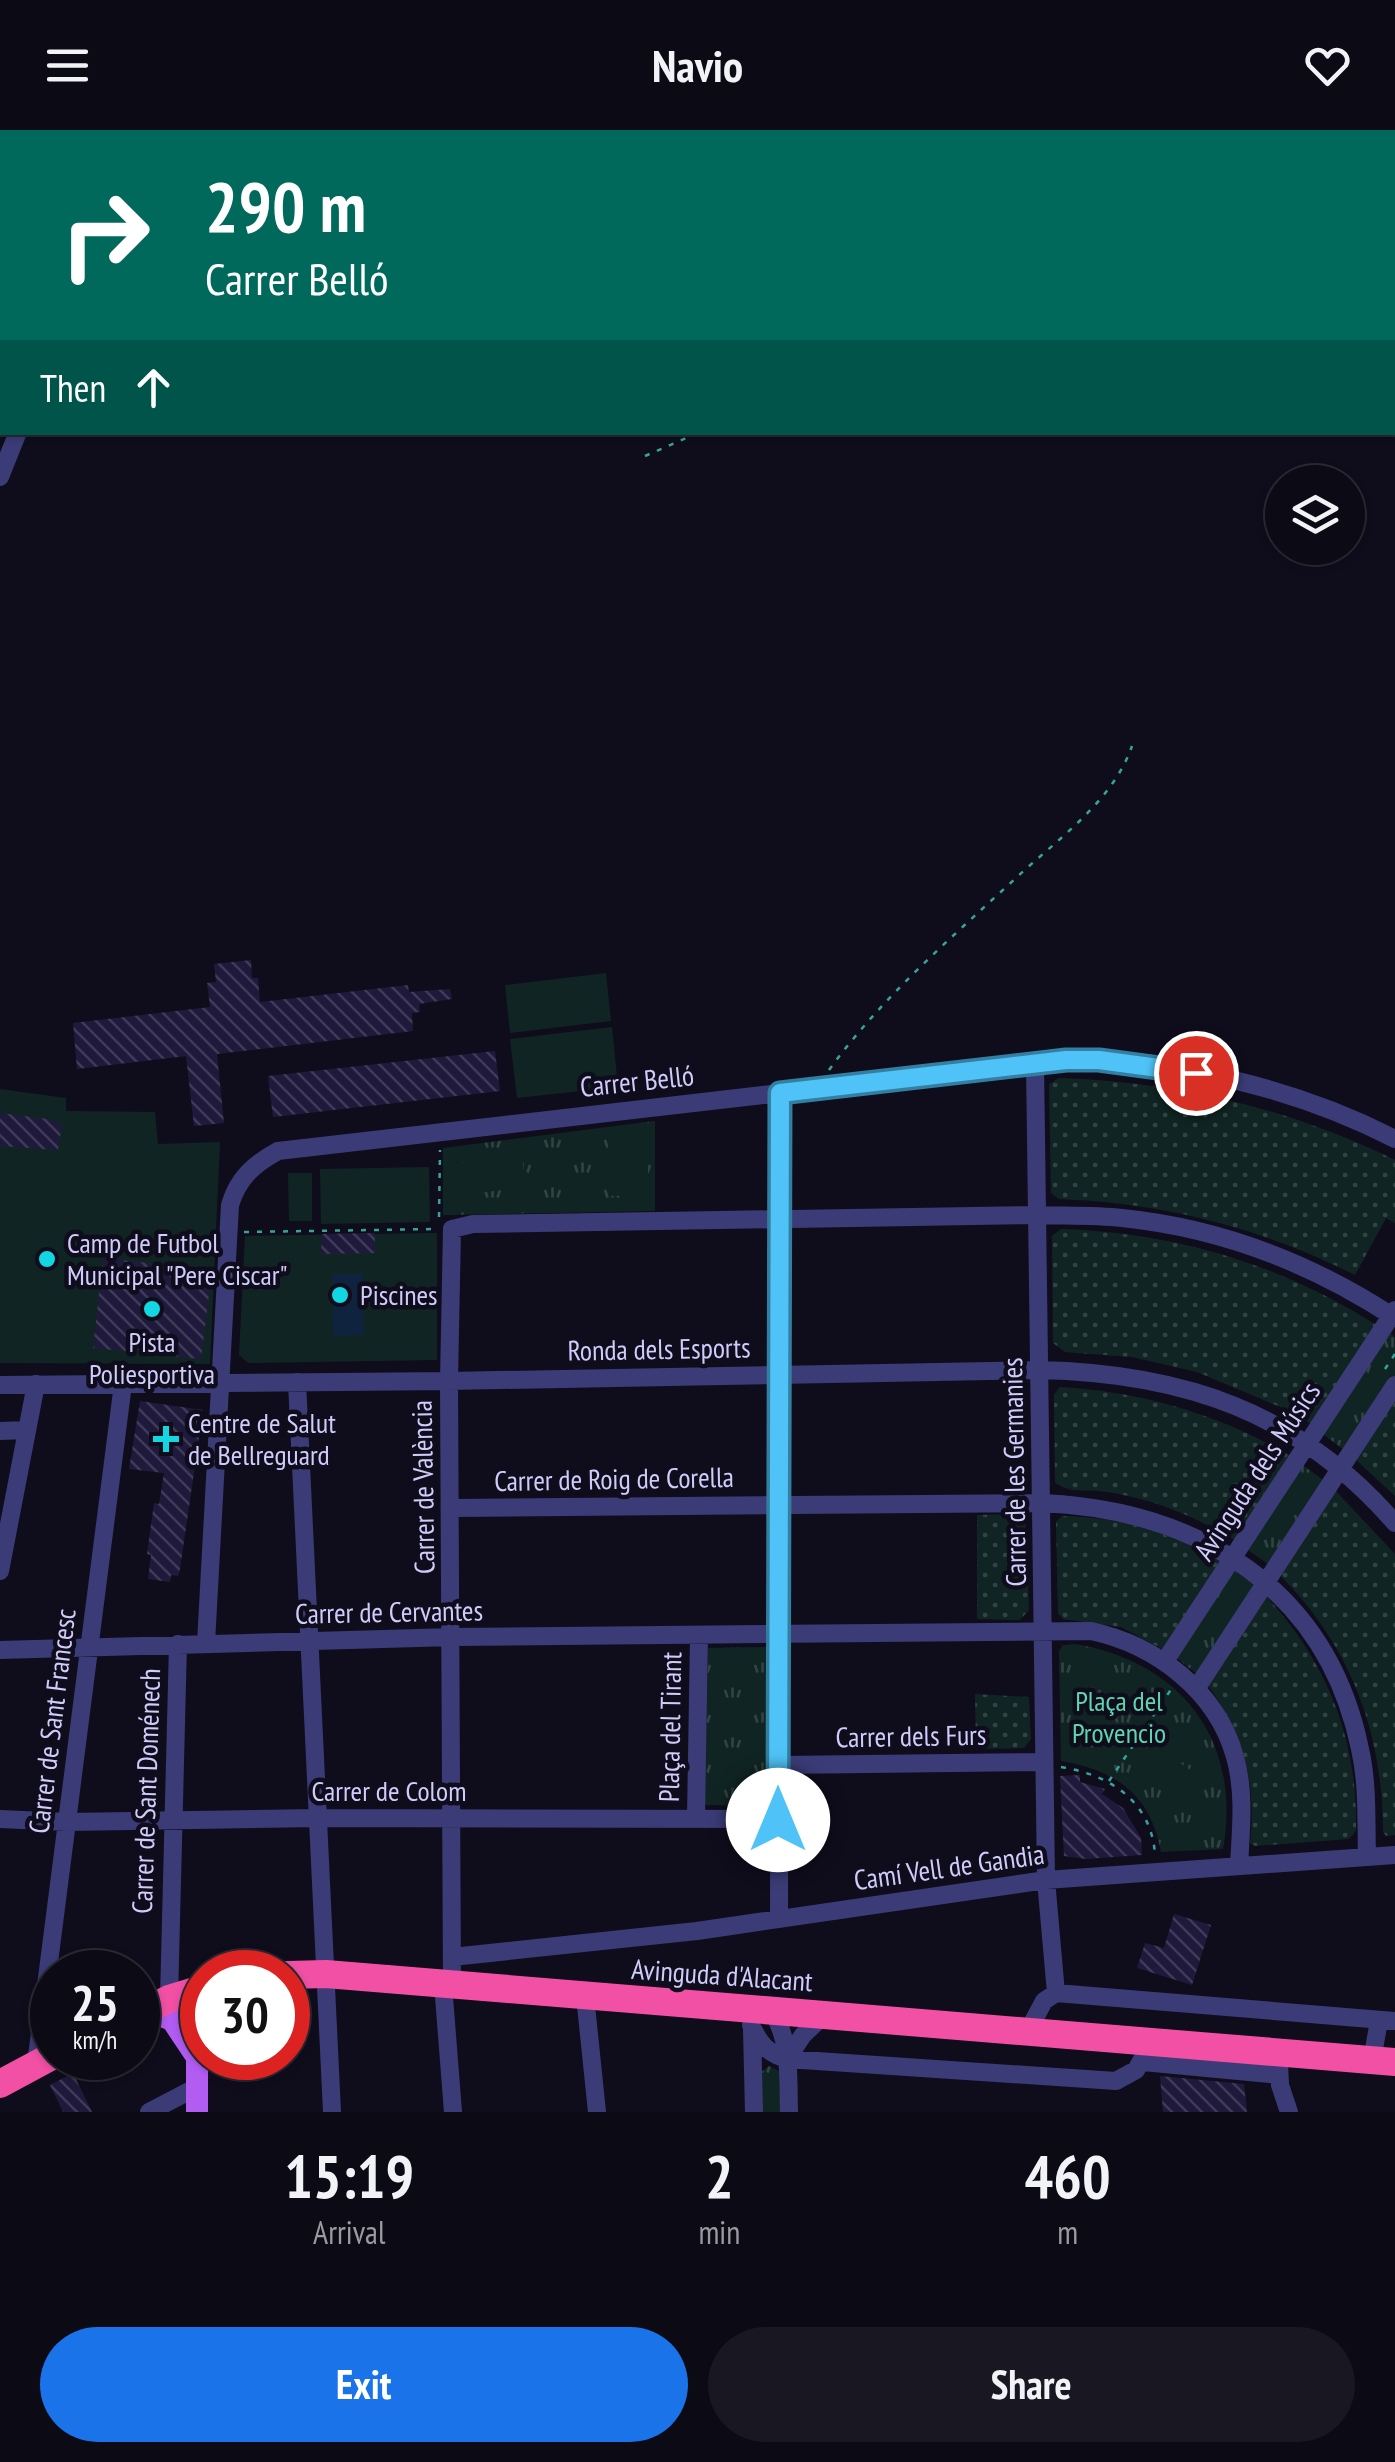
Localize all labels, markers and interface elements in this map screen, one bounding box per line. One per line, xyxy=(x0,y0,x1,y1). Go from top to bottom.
text: Navio xyxy=(652,36,743,94)
icon: menu xyxy=(40,38,95,93)
icon: heart xyxy=(1300,38,1355,93)
text: 290 m xyxy=(205,161,366,251)
icon: right xyxy=(40,170,170,300)
text: Carrer Belló xyxy=(205,249,388,307)
icon: ahead xyxy=(126,360,181,415)
text: Then xyxy=(40,363,106,412)
map controls xyxy=(1265,465,1365,565)
button: layers xyxy=(1265,465,1365,565)
pin xyxy=(1154,1031,1239,1116)
icon: arrive xyxy=(1169,1046,1224,1101)
street label: Carrer Belló xyxy=(578,1056,696,1105)
place label: Camp de Futbol Municipal "Pere Ciscar" xyxy=(67,1224,287,1293)
marker: Camp de Futbol Municipal "Pere Ciscar" xyxy=(36,1248,58,1270)
place label: Piscines xyxy=(360,1276,438,1313)
marker: Piscines xyxy=(329,1284,351,1306)
marker: Pista Poliesportiva xyxy=(141,1298,163,1320)
place label: Pista Poliesportiva xyxy=(89,1323,215,1392)
street label: Ronda dels Esports xyxy=(567,1328,751,1369)
street label: Carrer de les Germanies xyxy=(993,1357,1034,1587)
street label: Avinguda dels Músics xyxy=(1185,1374,1328,1567)
street label: Carrer de València xyxy=(402,1400,443,1574)
place label: Centre de Salut de Bellreguard xyxy=(188,1404,336,1473)
marker: Centre de Salut de Bellreguard xyxy=(153,1426,179,1452)
street label: Carrer de Roig de Corella xyxy=(494,1458,734,1499)
street label: Carrer de Cervantes xyxy=(295,1591,483,1632)
street label: Carrer de Sant Francesc xyxy=(19,1606,84,1835)
street label: Plaça del Tirant xyxy=(650,1651,689,1802)
street label: Carrer de Sant Doménech xyxy=(123,1668,168,1914)
park label: Plaça del Provencio xyxy=(1072,1682,1166,1751)
street label: Carrer dels Furs xyxy=(835,1716,987,1755)
position arrow xyxy=(726,1768,830,1872)
street label: Carrer de Colom xyxy=(312,1772,466,1809)
street label: Camí Vell de Gandia xyxy=(851,1835,1046,1898)
speed limit sign: 30 xyxy=(180,1950,310,2080)
street label: Avinguda d'Alacant xyxy=(630,1950,814,1999)
text: 25 xyxy=(71,1970,119,2035)
text: km/h xyxy=(73,2024,117,2056)
text: 15:19 xyxy=(284,2137,414,2215)
text: 2 xyxy=(705,2137,734,2215)
text: 460 xyxy=(1025,2137,1111,2215)
text: Arrival xyxy=(313,2211,385,2253)
text: min xyxy=(698,2211,740,2253)
text: m xyxy=(1057,2211,1078,2253)
button: Exit xyxy=(40,2327,688,2442)
button: Share xyxy=(708,2327,1355,2442)

